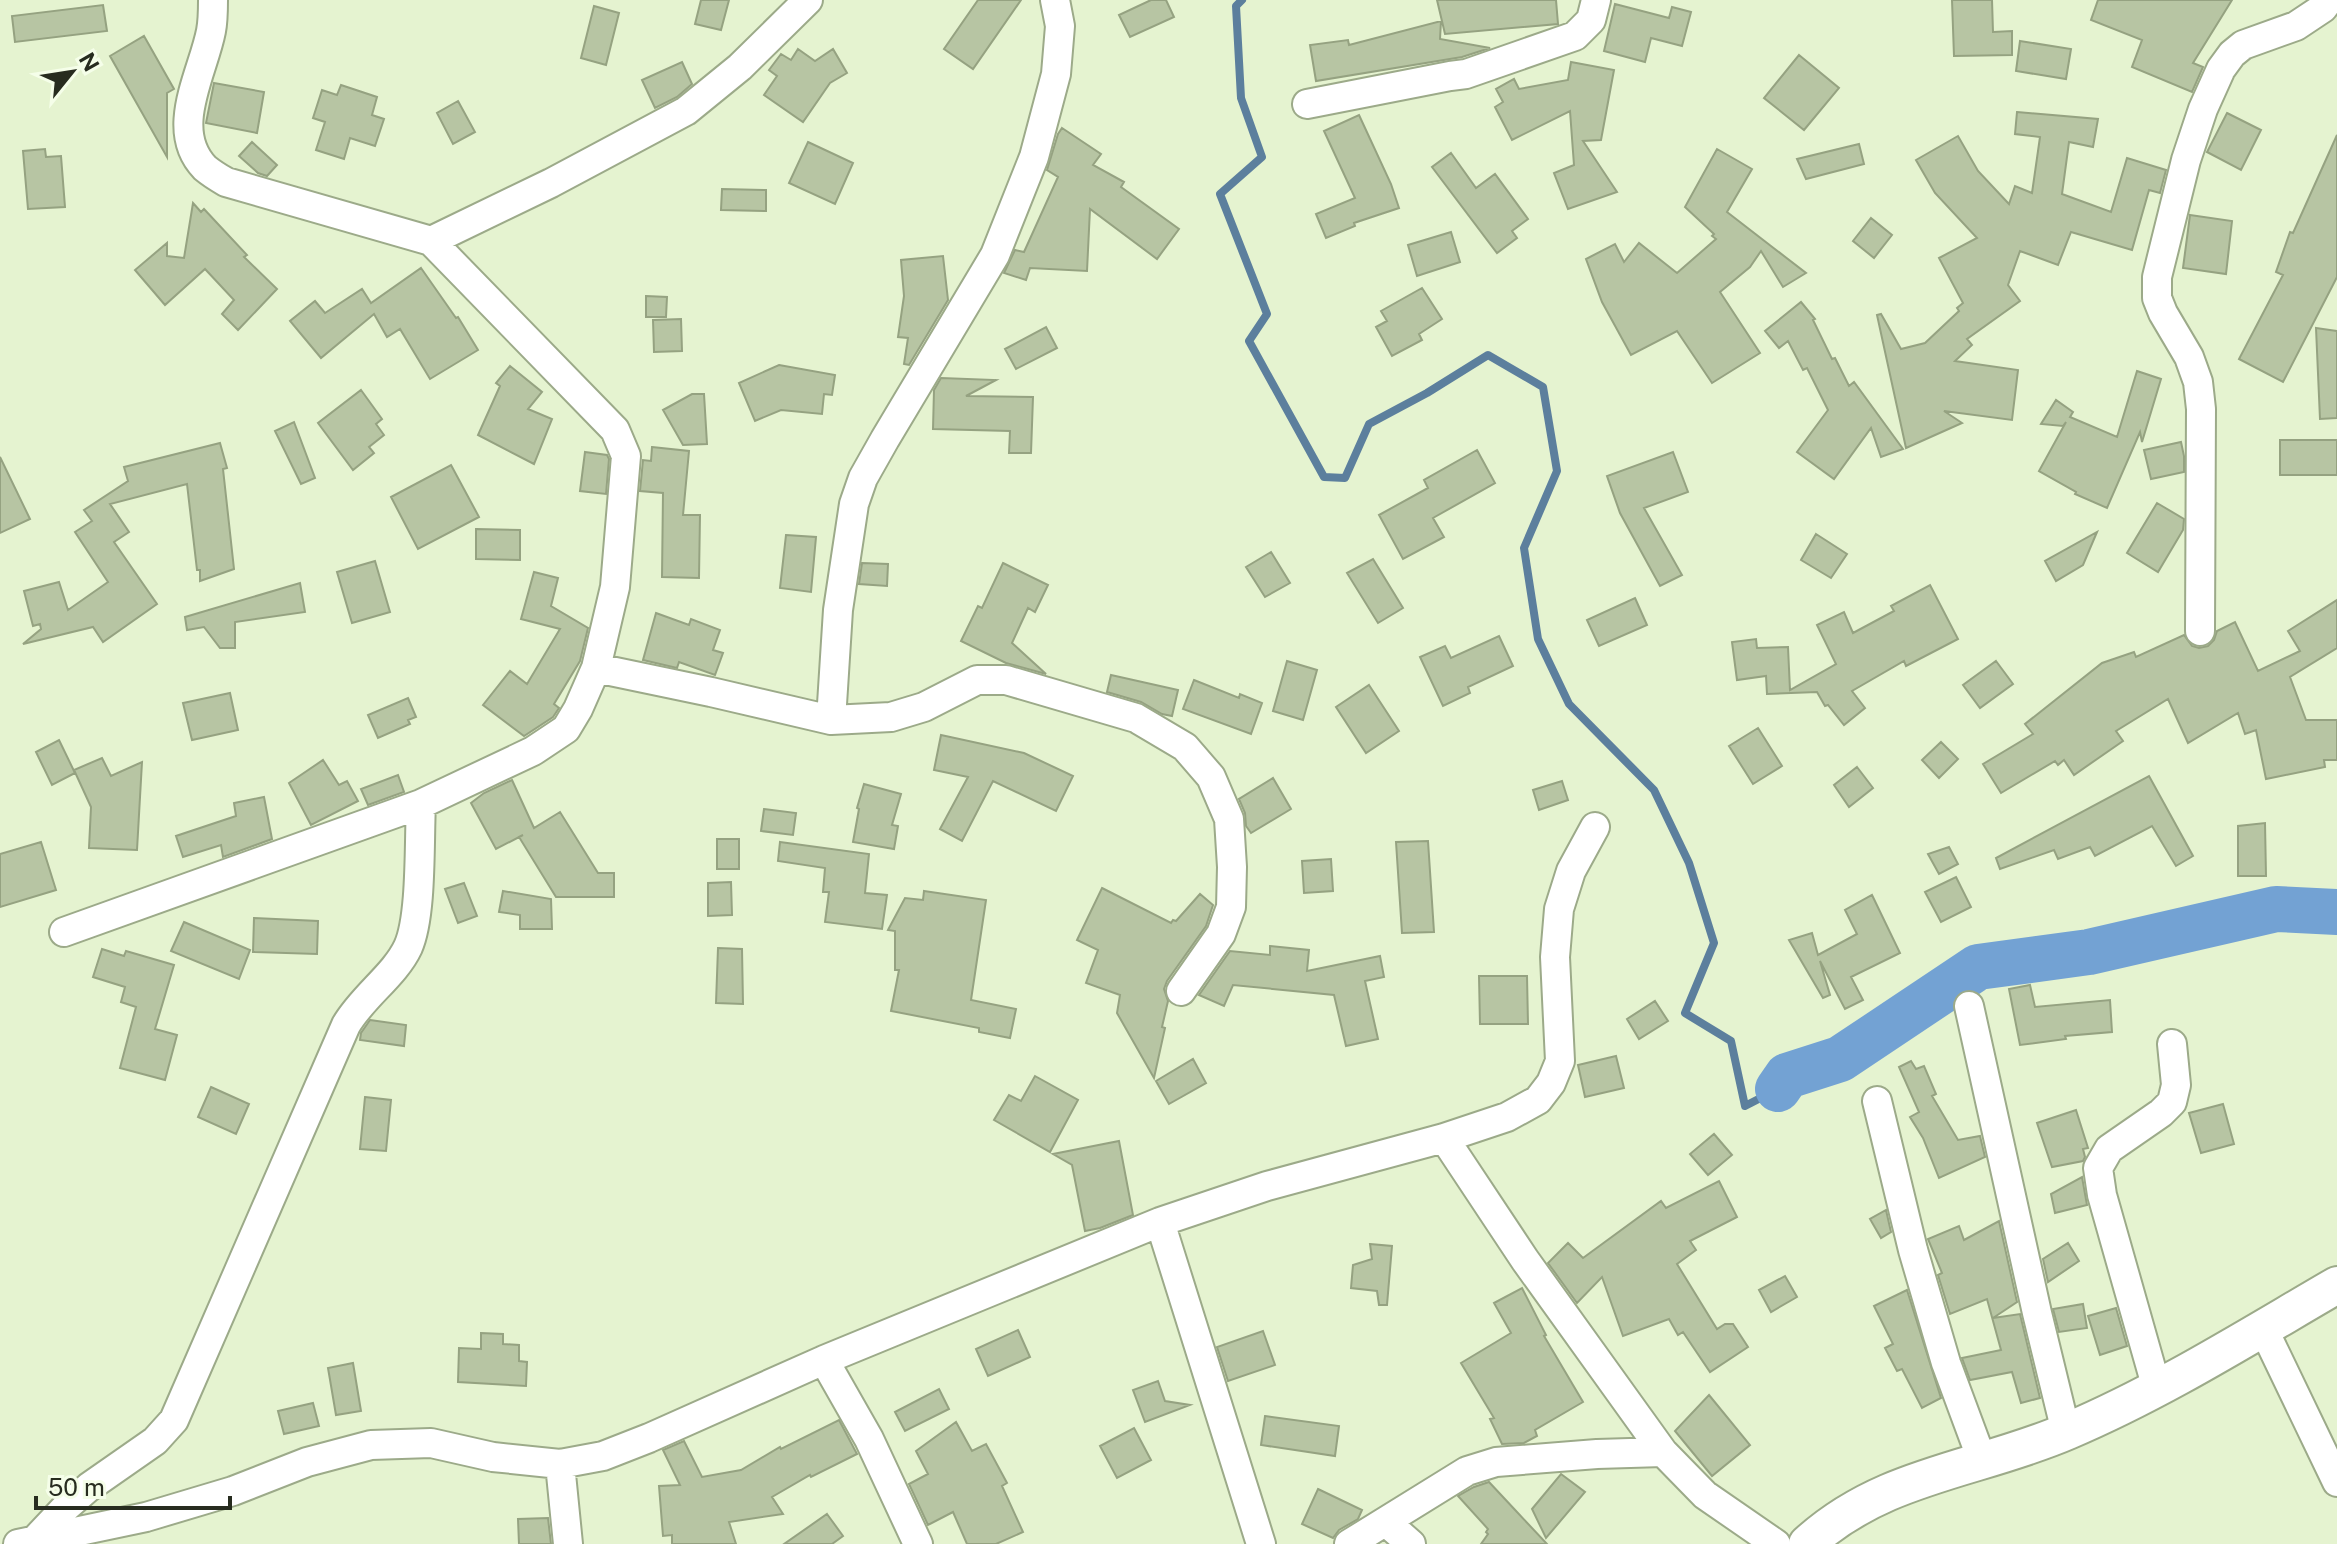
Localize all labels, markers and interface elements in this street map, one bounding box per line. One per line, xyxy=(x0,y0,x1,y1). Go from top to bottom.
north arrow xyxy=(32,32,112,112)
text: N xyxy=(74,48,105,76)
scale bar xyxy=(36,1460,230,1510)
text: 50 m xyxy=(48,1473,105,1501)

